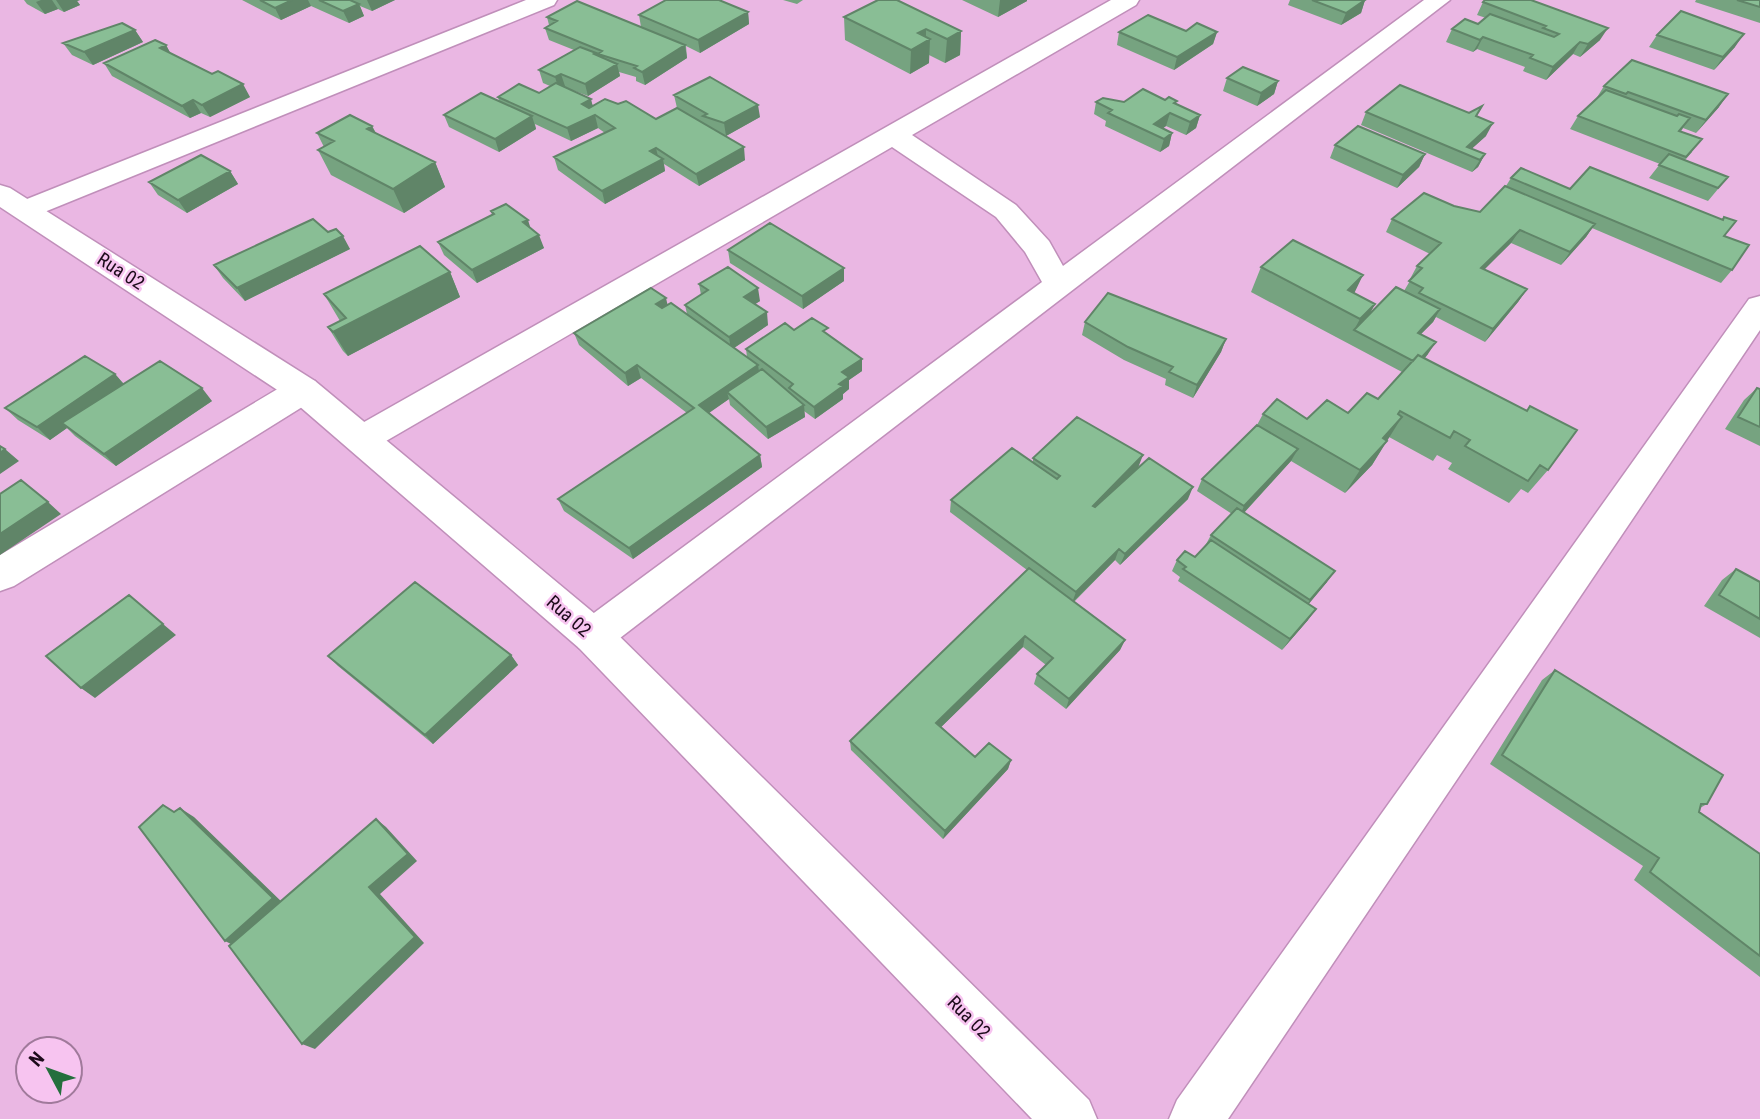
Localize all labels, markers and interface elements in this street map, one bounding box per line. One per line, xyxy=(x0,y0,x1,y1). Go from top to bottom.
street label: Rua 02 xyxy=(93,247,149,295)
street label: Rua 02 xyxy=(542,590,596,642)
street label: Rua 02 xyxy=(943,991,995,1043)
north arrow xyxy=(14,1035,84,1105)
text: N xyxy=(24,1047,49,1071)

